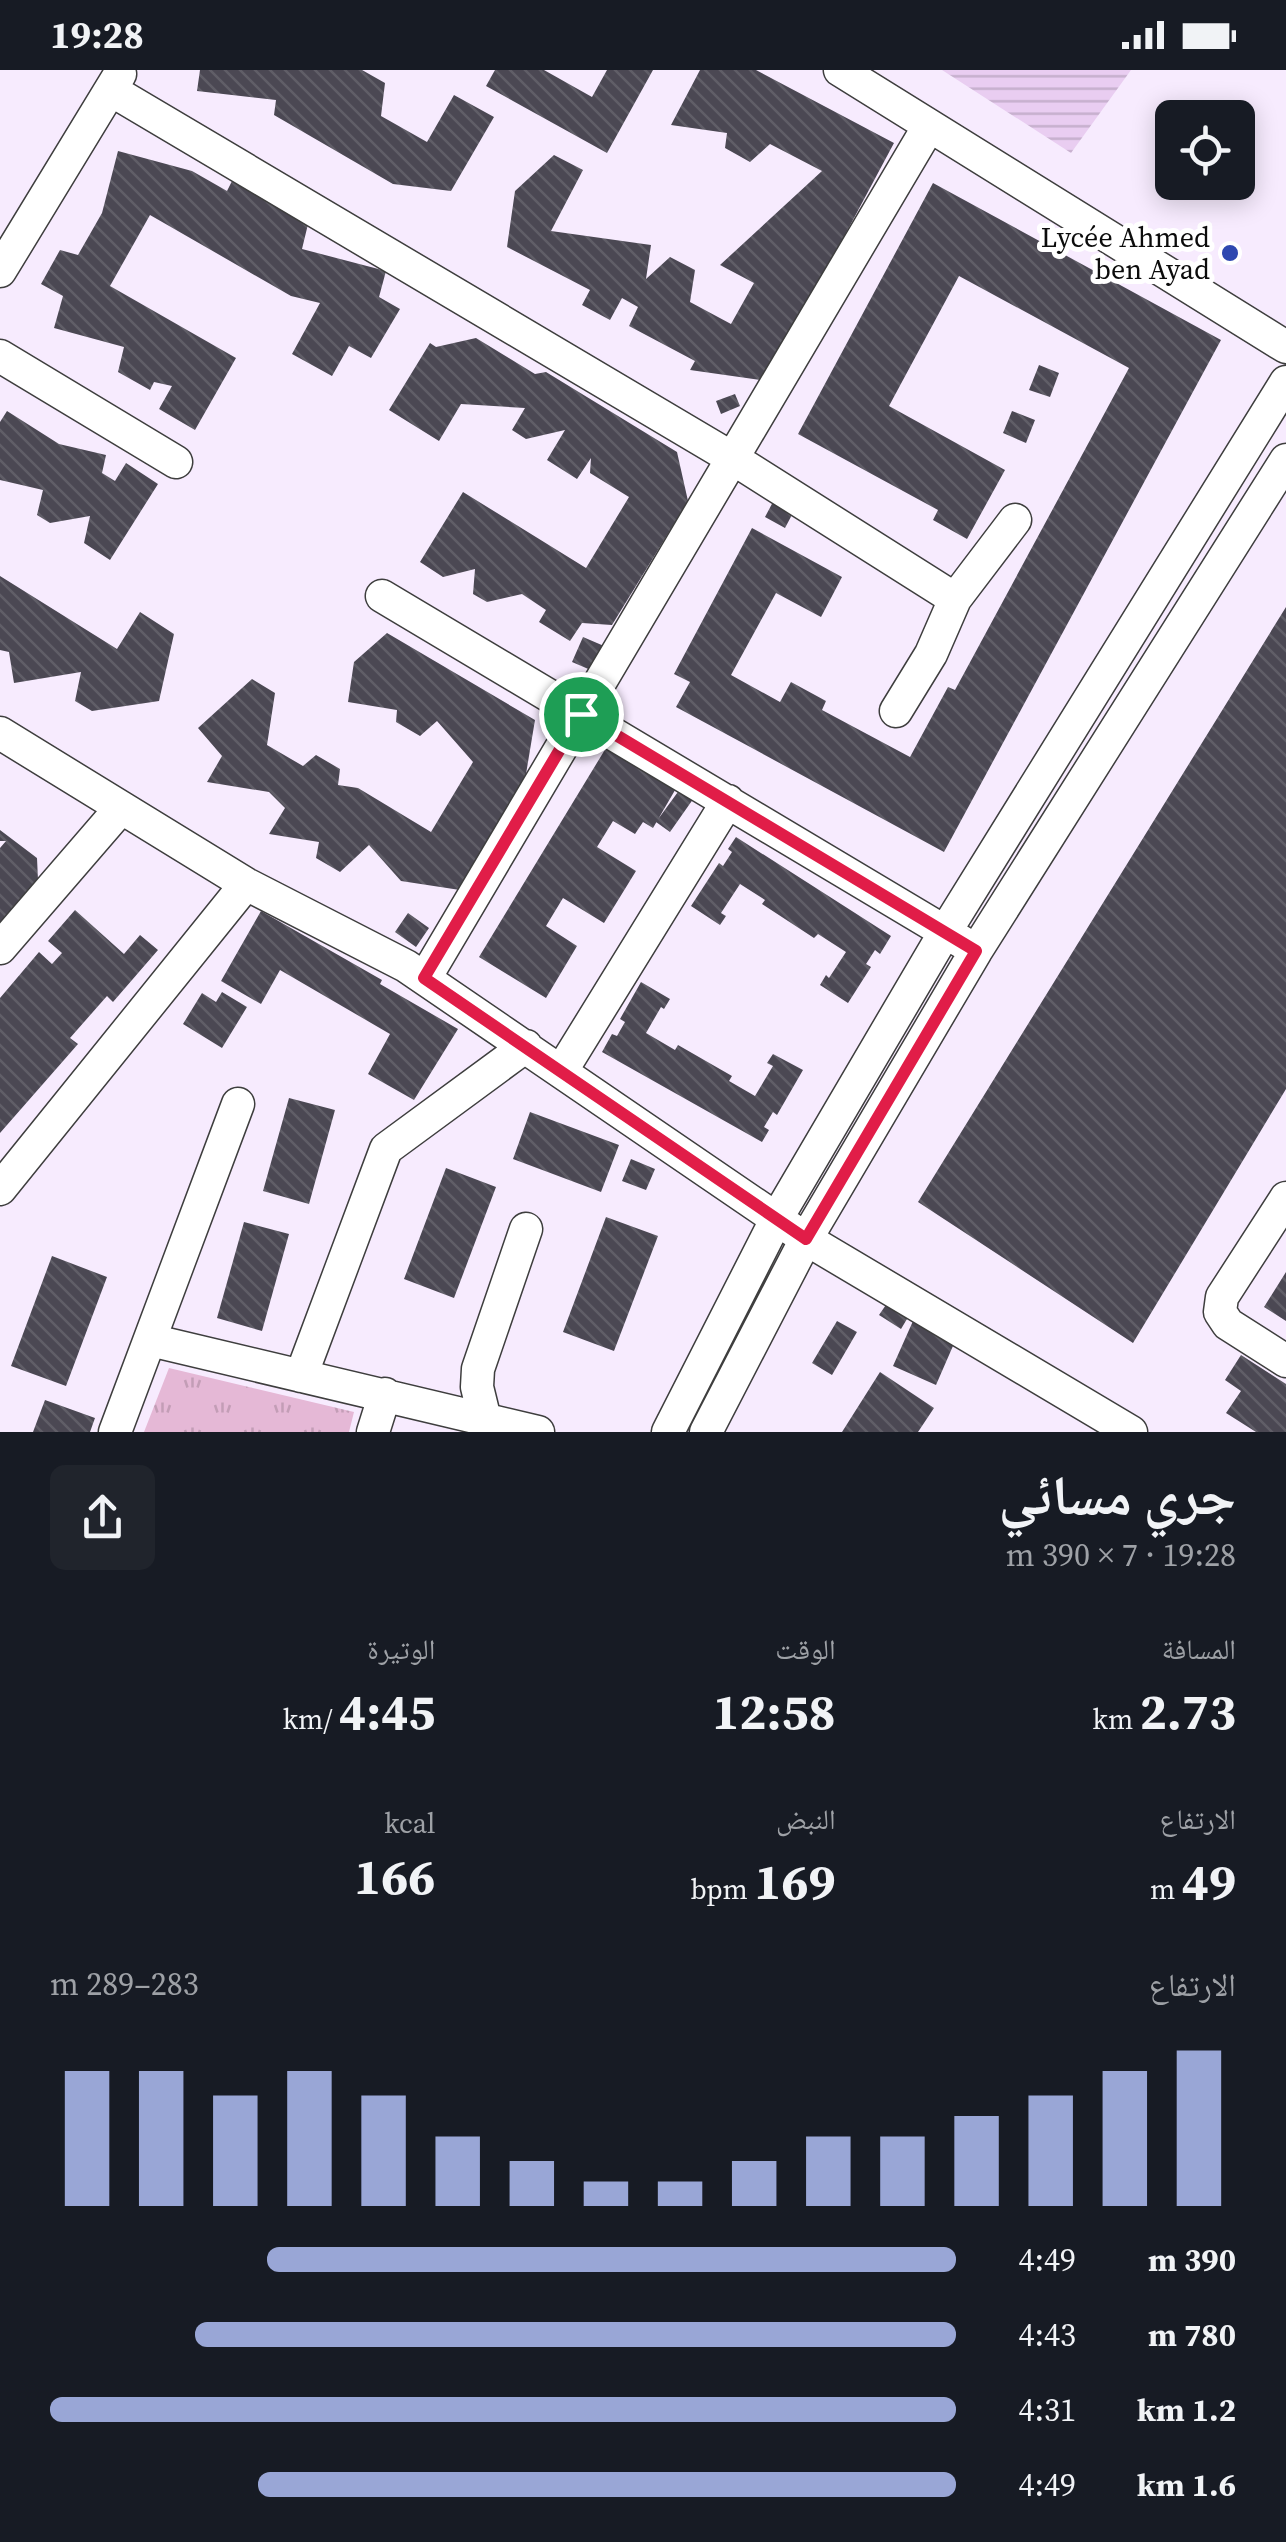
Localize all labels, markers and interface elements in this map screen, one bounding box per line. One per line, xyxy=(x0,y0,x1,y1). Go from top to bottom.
text: 19:28 xyxy=(50,9,144,61)
map controls xyxy=(1155,100,1255,200)
button: locate xyxy=(1155,100,1255,200)
place label: Lycée Ahmed ben Ayad xyxy=(1041,218,1210,288)
marker: Lycée Ahmed ben Ayad xyxy=(1219,242,1241,264)
pin xyxy=(539,672,624,757)
icon: arrive xyxy=(554,687,609,742)
text: جري مسائي xyxy=(999,1458,1236,1533)
button: share xyxy=(50,1465,155,1570)
text: 19:28 · 7 × 390 m xyxy=(1006,1533,1236,1577)
text: الوتيرة xyxy=(367,1630,435,1668)
text: الوقت xyxy=(775,1630,836,1668)
text: المسافة xyxy=(1162,1630,1236,1668)
text: 4:45 xyxy=(339,1677,435,1746)
text: 12:58 xyxy=(712,1677,836,1746)
text: 2.73 xyxy=(1140,1677,1236,1746)
text: /km xyxy=(283,1700,339,1738)
text: km xyxy=(1093,1700,1140,1738)
text: النبض xyxy=(776,1800,836,1838)
text: الارتفاع xyxy=(1160,1800,1236,1838)
text: kcal xyxy=(384,1804,435,1842)
text: 166 xyxy=(354,1842,435,1911)
text: 169 xyxy=(754,1847,836,1916)
text: 49 xyxy=(1182,1847,1236,1916)
text: bpm xyxy=(690,1870,754,1908)
text: m xyxy=(1150,1870,1182,1908)
text: 283–289 m xyxy=(50,1962,199,2006)
text: الارتفاع xyxy=(1149,1963,1236,2007)
text: 4:49 xyxy=(1018,2238,1076,2282)
text: 390 m xyxy=(1148,2238,1236,2282)
text: 4:43 xyxy=(1018,2313,1076,2357)
text: 780 m xyxy=(1148,2313,1236,2357)
text: 4:31 xyxy=(1018,2388,1076,2432)
text: 1.2 km xyxy=(1137,2388,1236,2432)
text: 4:49 xyxy=(1018,2463,1076,2507)
text: 1.6 km xyxy=(1137,2463,1236,2507)

